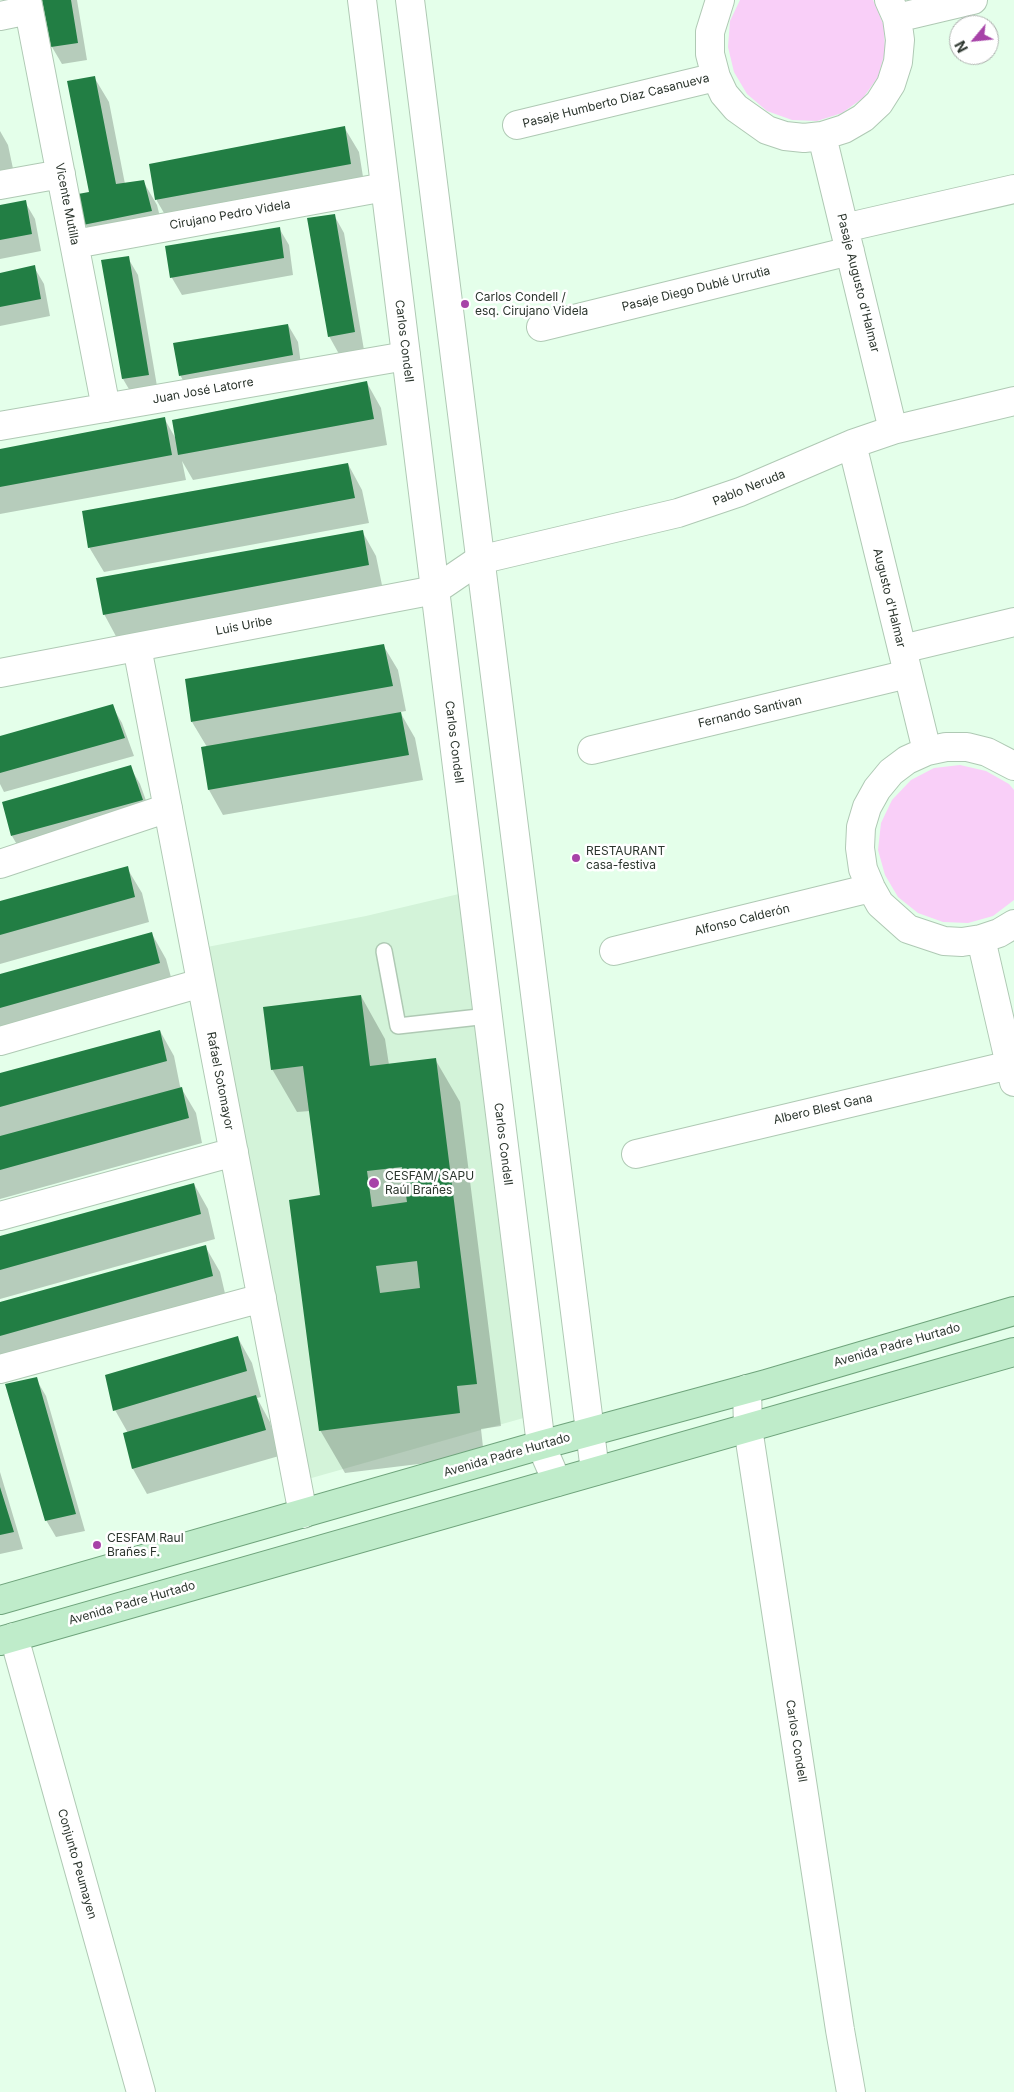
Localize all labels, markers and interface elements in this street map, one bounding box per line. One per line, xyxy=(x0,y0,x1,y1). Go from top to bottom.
north arrow xyxy=(949,15,999,65)
text: N xyxy=(951,38,971,56)
street label: Pasaje Humberto Díaz Casanueva xyxy=(521,71,711,131)
street label: Vicente Mutilla xyxy=(52,162,82,246)
street label: Cirujano Pedro Videla xyxy=(168,197,292,233)
street label: Pasaje Augusto d'Halmar xyxy=(834,212,882,354)
street label: Pasaje Diego Dublé Urrutia xyxy=(620,264,772,314)
place label: Carlos Condell / esq. Cirujano Videla xyxy=(475,290,588,318)
marker: Carlos Condell / esq. Cirujano Videla xyxy=(459,298,471,310)
street label: Carlos Condell xyxy=(392,299,416,383)
street label: Juan José Latorre xyxy=(151,375,255,407)
street label: Pablo Neruda xyxy=(711,467,787,509)
street label: Augusto d'Halmar xyxy=(870,547,908,649)
street label: Luis Uribe xyxy=(214,613,274,639)
street label: Fernando Santivan xyxy=(697,693,803,731)
street label: Carlos Condell xyxy=(442,700,466,784)
place label: RESTAURANT casa-festiva xyxy=(586,844,665,872)
marker: RESTAURANT casa-festiva xyxy=(570,852,582,864)
street label: Alfonso Calderón xyxy=(693,901,791,939)
street label: Rafael Sotomayor xyxy=(203,1031,237,1131)
street label: Albero Blest Gana xyxy=(772,1091,874,1127)
street label: Carlos Condell xyxy=(491,1102,515,1186)
place label: CESFAM/ SAPU Raúl Brañes xyxy=(385,1169,474,1197)
marker: CESFAM/ SAPU Raúl Brañes xyxy=(367,1176,381,1190)
street label: Avenida Padre Hurtado xyxy=(832,1320,962,1370)
street label: Avenida Padre Hurtado xyxy=(442,1430,572,1480)
place label: CESFAM Raul Brañes F. xyxy=(107,1531,184,1559)
marker: CESFAM Raul Brañes F. xyxy=(91,1539,103,1551)
street label: Avenida Padre Hurtado xyxy=(67,1578,197,1628)
street label: Carlos Condell xyxy=(782,1699,810,1783)
street label: Conjunto Peumayen xyxy=(54,1807,100,1921)

